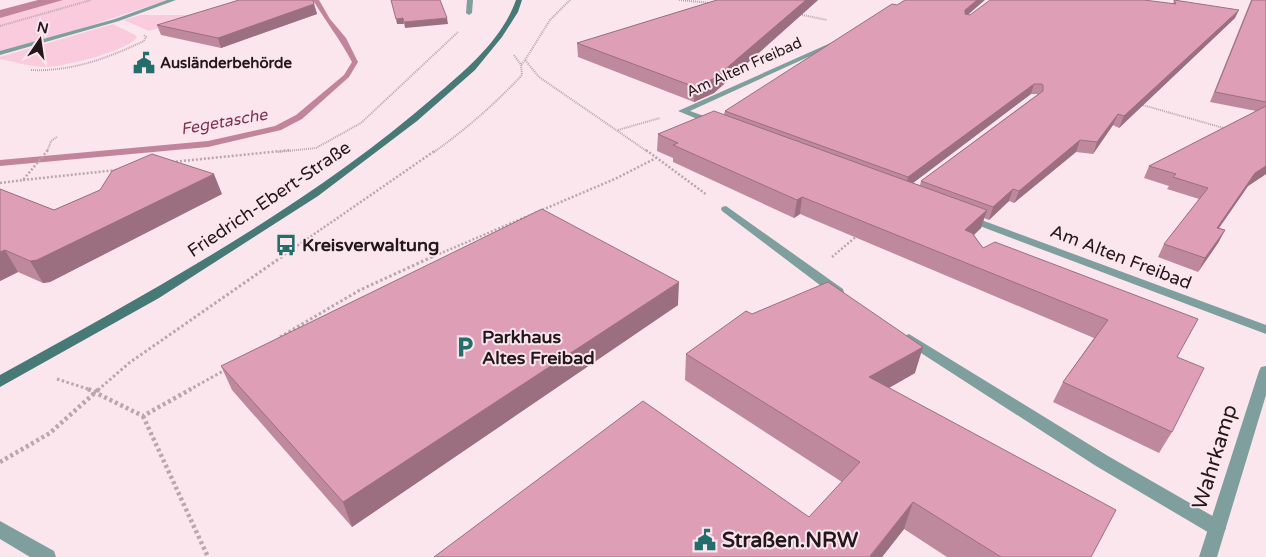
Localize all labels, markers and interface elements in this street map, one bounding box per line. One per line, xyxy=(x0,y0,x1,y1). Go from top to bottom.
north arrow xyxy=(15,15,65,65)
text: N xyxy=(35,18,50,37)
street label: Am Alten Freibad xyxy=(683,33,805,101)
public building icon: Ausländerbehörde xyxy=(131,50,157,76)
place label: Ausländerbehörde xyxy=(160,54,293,72)
water label: Fegetasche xyxy=(179,104,270,139)
street label: Friedrich-Ebert-Straße xyxy=(183,136,355,262)
street label: Am Alten Freibad xyxy=(1047,220,1195,294)
bus stop icon: Kreisverwaltung xyxy=(273,232,299,258)
place label: Kreisverwaltung xyxy=(302,234,439,256)
place label: Parkhaus Altes Freibad xyxy=(482,326,595,369)
parking icon: Parkhaus Altes Freibad xyxy=(452,334,478,360)
street label: Wahrkamp xyxy=(1187,401,1243,513)
public building icon: Straßen.NRW xyxy=(692,527,718,553)
place label: Straßen.NRW xyxy=(722,528,859,553)

